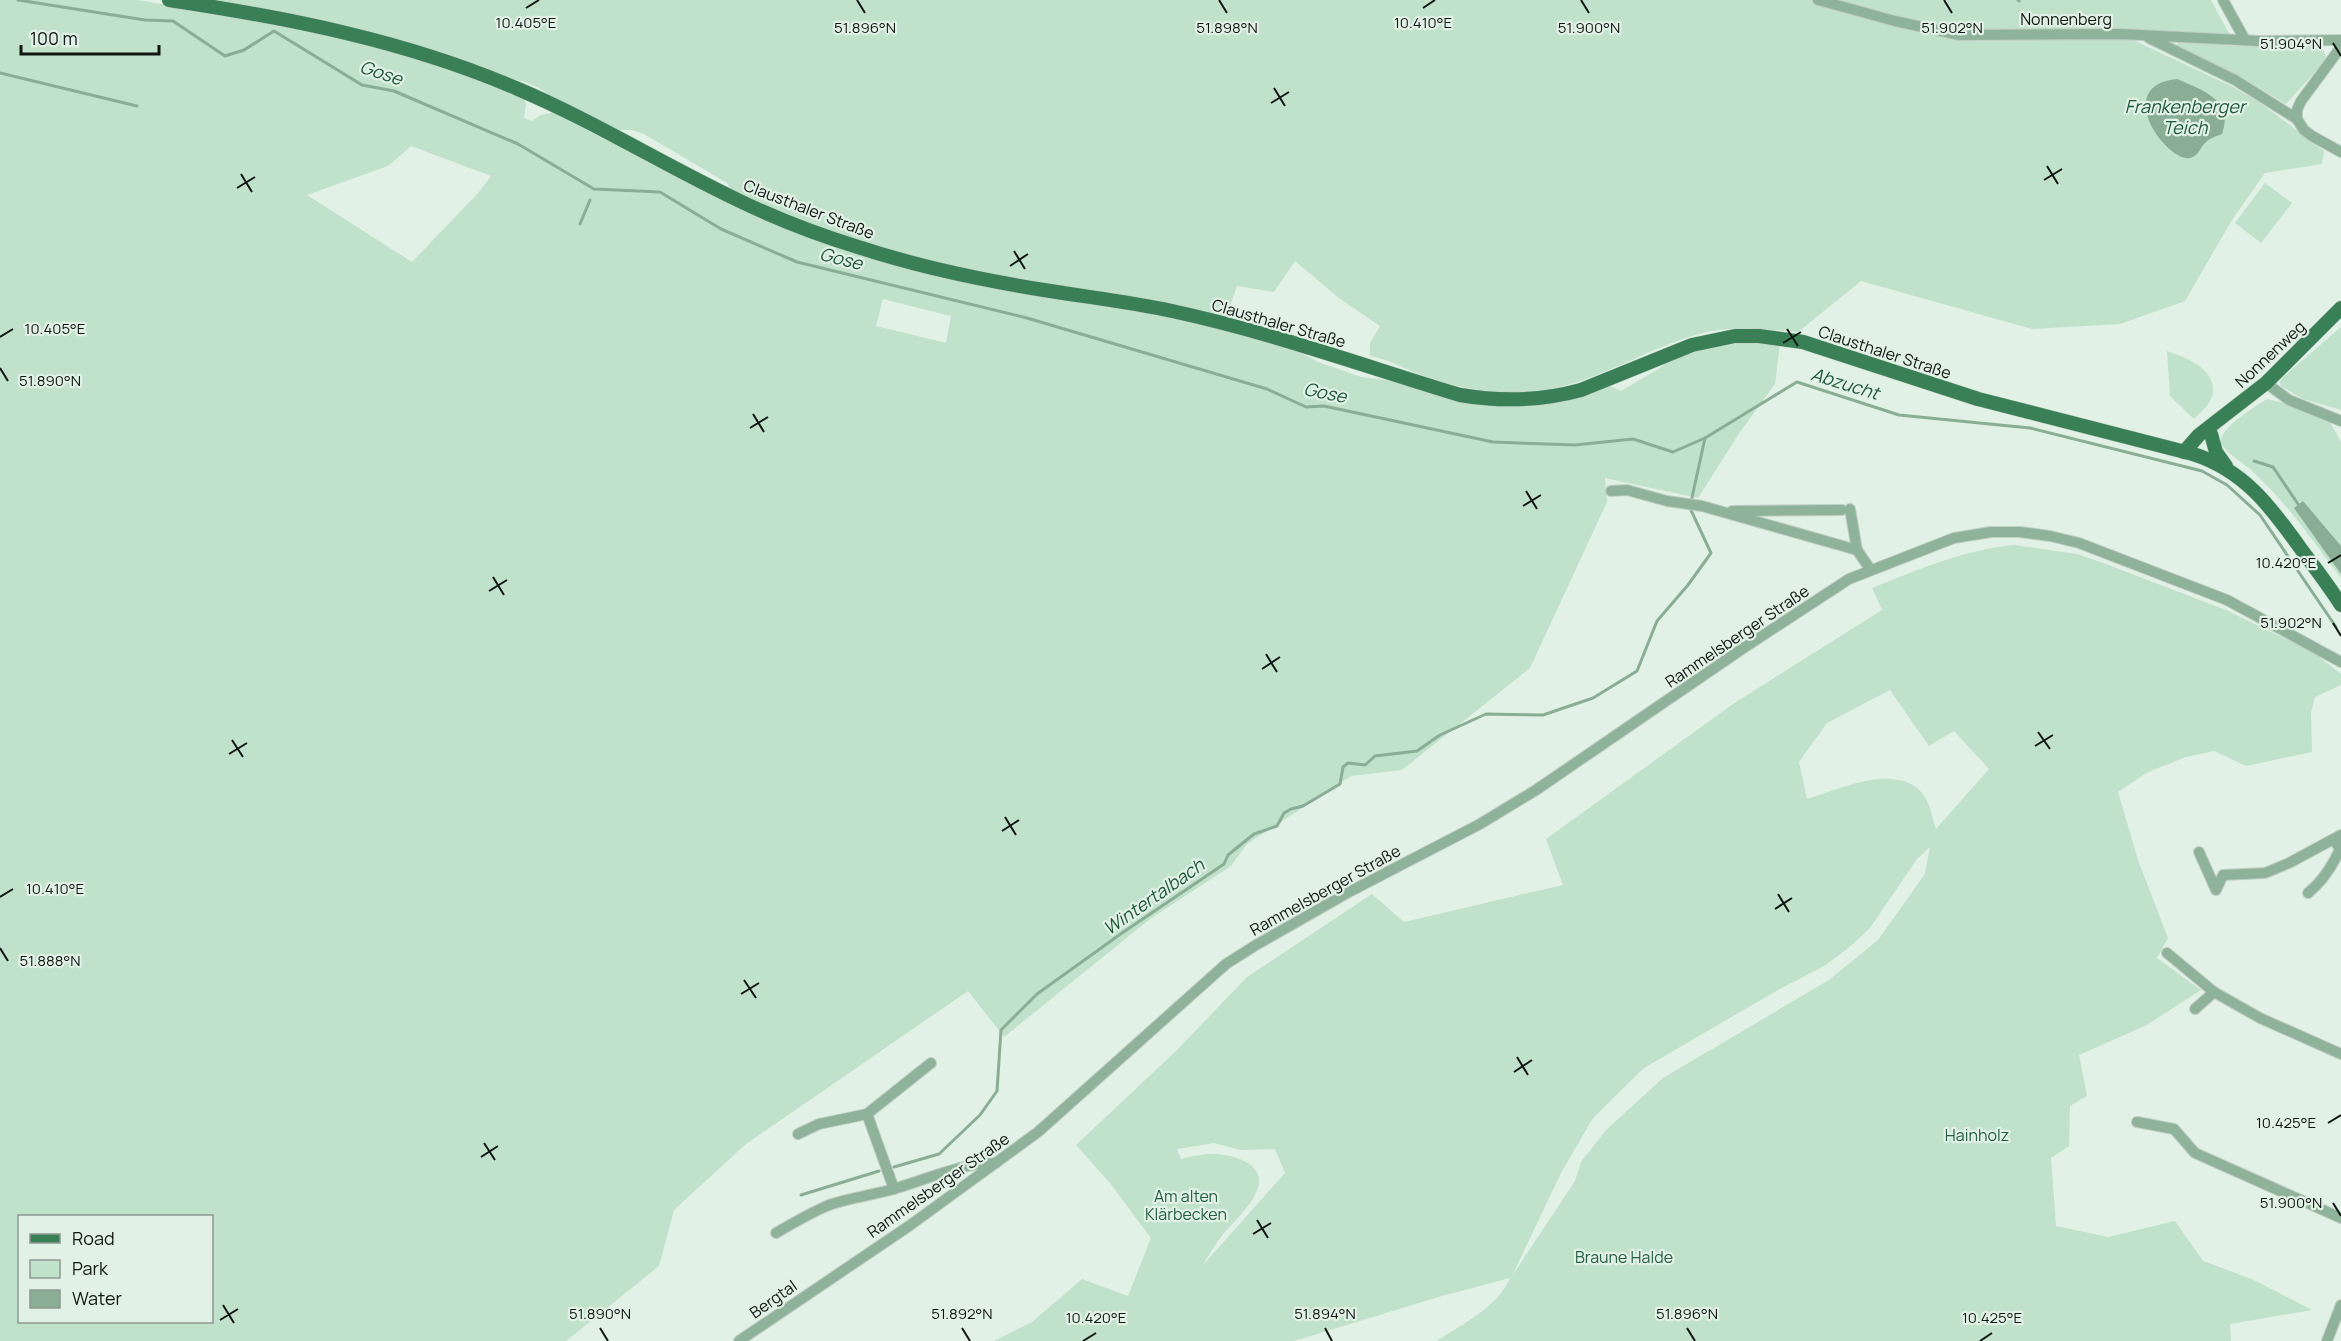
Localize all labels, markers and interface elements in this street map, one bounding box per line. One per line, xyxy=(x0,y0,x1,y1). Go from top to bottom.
street label: Nonnenberg xyxy=(2020,8,2112,30)
text: 10.405°E xyxy=(496,12,556,33)
text: 10.410°E xyxy=(1394,12,1452,33)
text: 51.896°N xyxy=(834,17,896,38)
text: 51.898°N xyxy=(1196,17,1258,38)
text: 51.900°N xyxy=(1558,17,1620,38)
text: 51.902°N xyxy=(1921,17,1983,38)
scale bar xyxy=(21,18,159,56)
text: 100 m xyxy=(30,26,78,50)
text: 51.904°N xyxy=(2260,33,2322,54)
water label: Gose xyxy=(357,54,407,91)
water label: Frankenberger Teich xyxy=(2125,94,2248,139)
street label: Clausthaler Straße xyxy=(740,174,878,244)
water label: Gose xyxy=(817,241,867,275)
street label: Clausthaler Straße xyxy=(1209,293,1349,353)
street label: Nonnenweg xyxy=(2230,316,2310,392)
text: 10.405°E xyxy=(25,318,85,339)
street label: Clausthaler Straße xyxy=(1816,320,1954,384)
water label: Abzucht xyxy=(1808,361,1884,405)
text: 51.890°N xyxy=(19,370,81,391)
water label: Gose xyxy=(1302,376,1350,408)
text: 10.420°E xyxy=(2256,552,2316,573)
street label: Rammelsberger Straße xyxy=(1661,580,1813,692)
text: 51.902°N xyxy=(2260,612,2322,633)
street label: Rammelsberger Straße xyxy=(1246,839,1404,941)
water label: Wintertalbach xyxy=(1098,852,1210,940)
text: 10.410°E xyxy=(26,878,84,899)
text: 51.888°N xyxy=(20,950,80,971)
text: 10.425°E xyxy=(2256,1112,2316,1133)
park label: Hainholz xyxy=(1945,1124,2009,1146)
street label: Rammelsberger Straße xyxy=(862,1127,1014,1243)
park label: Am alten Klärbecken xyxy=(1145,1185,1227,1225)
text: 51.900°N xyxy=(2260,1192,2322,1213)
legend xyxy=(18,1215,213,1323)
text: Road xyxy=(72,1226,115,1250)
park label: Braune Halde xyxy=(1575,1246,1673,1268)
text: Park xyxy=(72,1256,109,1280)
street label: Bergtal xyxy=(745,1275,801,1323)
text: Water xyxy=(72,1286,122,1310)
text: 51.890°N xyxy=(569,1303,631,1324)
text: 51.892°N xyxy=(931,1303,993,1324)
text: 51.894°N xyxy=(1294,1303,1356,1324)
text: 51.896°N xyxy=(1656,1303,1718,1324)
text: 10.420°E xyxy=(1066,1307,1126,1328)
text: 10.425°E xyxy=(1962,1307,2022,1328)

